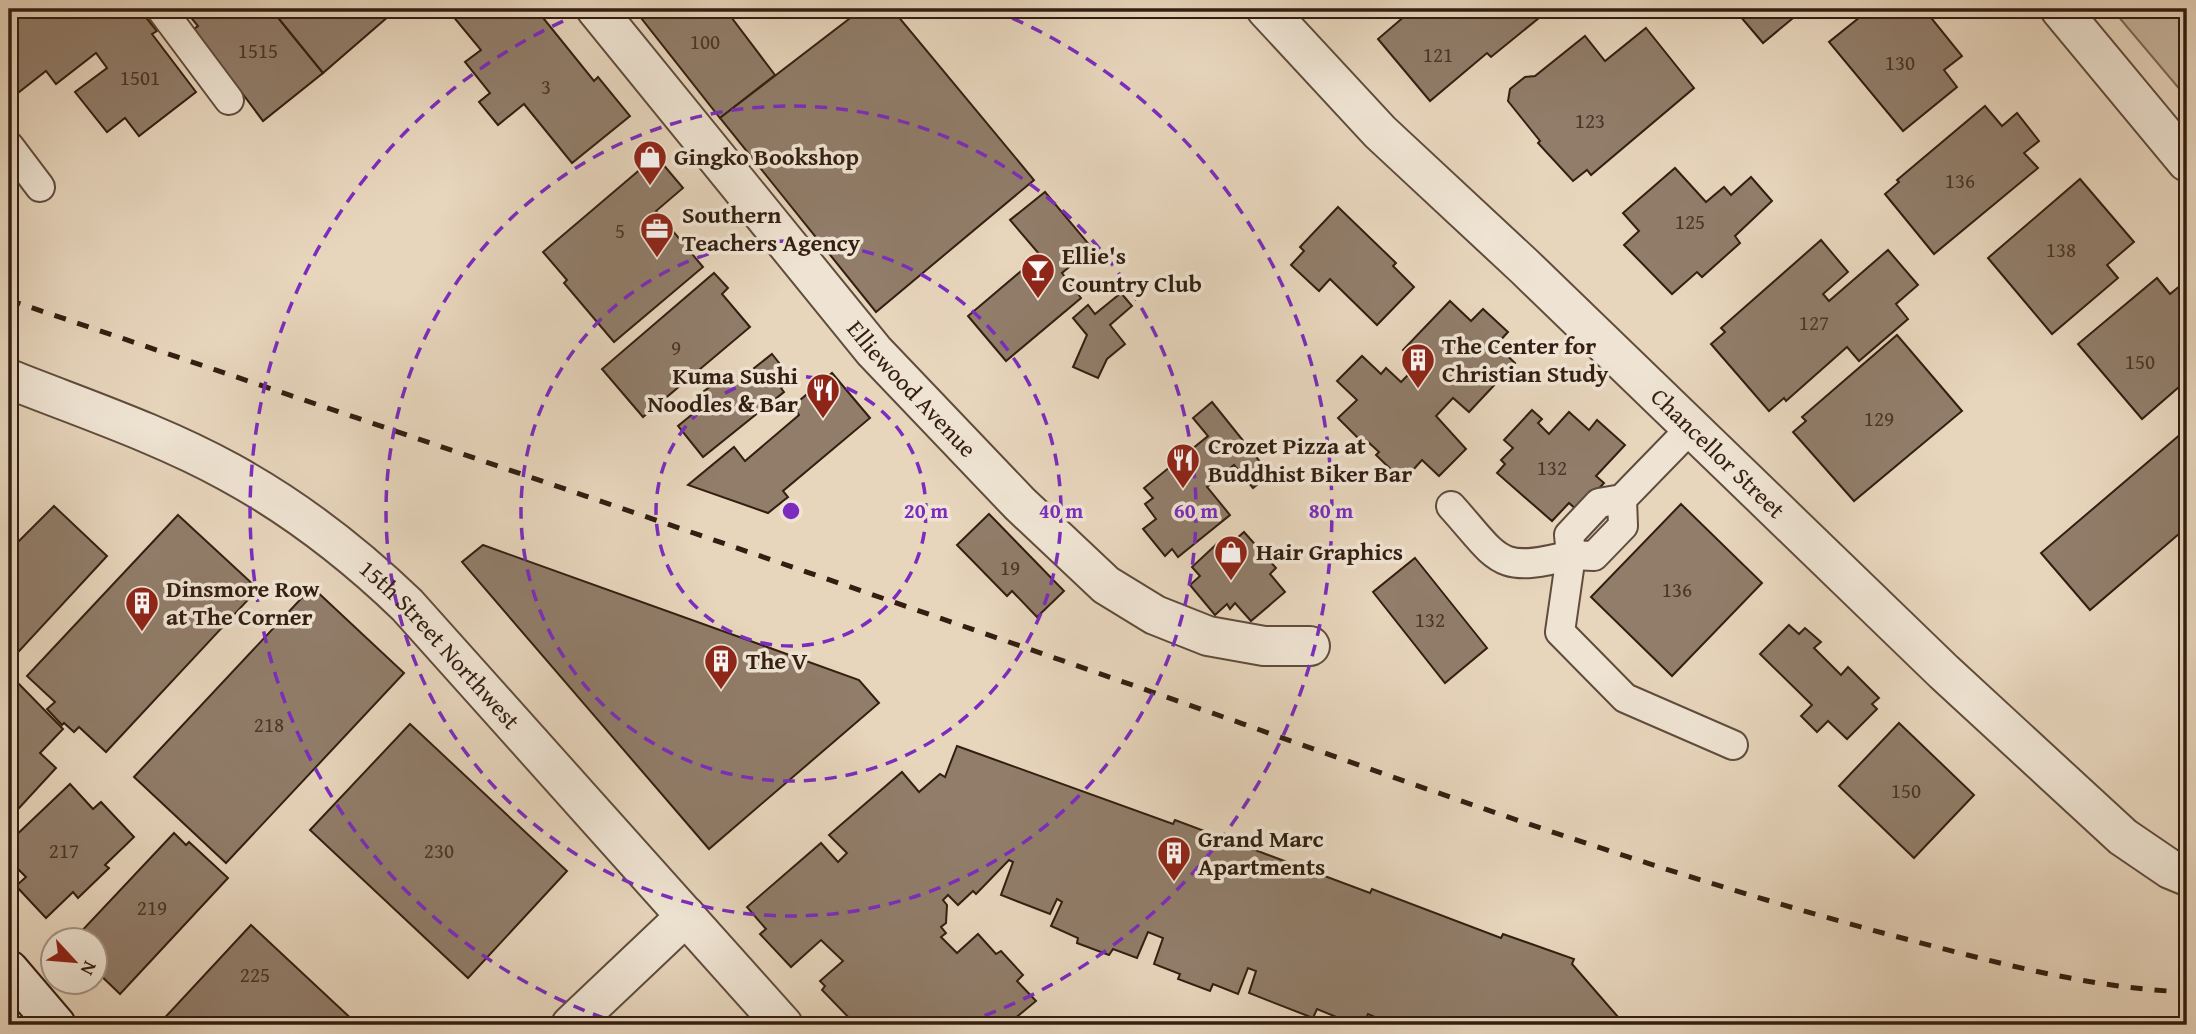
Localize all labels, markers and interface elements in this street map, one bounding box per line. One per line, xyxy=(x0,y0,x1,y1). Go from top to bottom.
house number: 100 xyxy=(690,26,720,57)
house number: 1515 xyxy=(238,35,278,66)
house number: 121 xyxy=(1423,39,1453,70)
house number: 130 xyxy=(1885,47,1915,78)
house number: 1501 xyxy=(120,62,160,93)
house number: 3 xyxy=(541,71,551,102)
house number: 123 xyxy=(1575,105,1605,136)
shop icon: Gingko Bookshop xyxy=(631,138,669,187)
place label: Gingko Bookshop xyxy=(674,139,859,174)
house number: 136 xyxy=(1945,165,1975,196)
place label: Southern Teachers Agency xyxy=(682,197,861,260)
house number: 125 xyxy=(1675,206,1705,237)
office icon: Southern Teachers Agency xyxy=(638,210,676,259)
house number: 5 xyxy=(615,215,625,246)
house number: 138 xyxy=(2046,234,2076,265)
place label: Ellie's Country Club xyxy=(1062,238,1202,301)
bar icon: Ellie's Country Club xyxy=(1019,251,1057,300)
house number: 127 xyxy=(1799,307,1829,338)
street label: Elliewood Avenue xyxy=(839,312,985,465)
place label: The Center for Christian Study xyxy=(1442,328,1609,391)
house number: 9 xyxy=(671,332,681,363)
building icon: The Center for Christian Study xyxy=(1399,341,1437,390)
house number: 150 xyxy=(2125,346,2155,377)
place label: Kuma Sushi Noodles & Bar xyxy=(648,358,798,421)
restaurant icon: Kuma Sushi Noodles & Bar xyxy=(804,371,842,420)
street label: Chancellor Street xyxy=(1643,380,1794,527)
house number: 129 xyxy=(1864,403,1894,434)
place label: Crozet Pizza at Buddhist Biker Bar xyxy=(1208,428,1412,491)
restaurant icon: Crozet Pizza at Buddhist Biker Bar xyxy=(1164,441,1202,490)
house number: 132 xyxy=(1537,452,1567,483)
text: 20 m xyxy=(904,495,948,526)
text: 40 m xyxy=(1039,495,1083,526)
text: 60 m xyxy=(1174,495,1218,526)
text: 80 m xyxy=(1309,495,1353,526)
centre of rings xyxy=(779,499,803,523)
shop icon: Hair Graphics xyxy=(1212,533,1250,582)
place label: Hair Graphics xyxy=(1256,534,1403,569)
street label: 15th Street Northwest xyxy=(352,551,529,738)
house number: 19 xyxy=(1000,552,1020,583)
place label: Dinsmore Row at The Corner xyxy=(166,571,320,634)
house number: 136 xyxy=(1662,574,1692,605)
building icon: Dinsmore Row at The Corner xyxy=(123,584,161,633)
house number: 132 xyxy=(1415,604,1445,635)
building icon: The V xyxy=(702,642,740,691)
place label: The V xyxy=(746,643,807,678)
house number: 218 xyxy=(254,709,284,740)
house number: 150 xyxy=(1891,775,1921,806)
place label: Grand Marc Apartments xyxy=(1198,821,1325,884)
building icon: Grand Marc Apartments xyxy=(1155,834,1193,883)
house number: 217 xyxy=(49,835,79,866)
house number: 230 xyxy=(424,835,454,866)
house number: 219 xyxy=(137,892,167,923)
north arrow xyxy=(38,926,108,996)
text: N xyxy=(74,957,105,981)
house number: 225 xyxy=(240,959,270,990)

